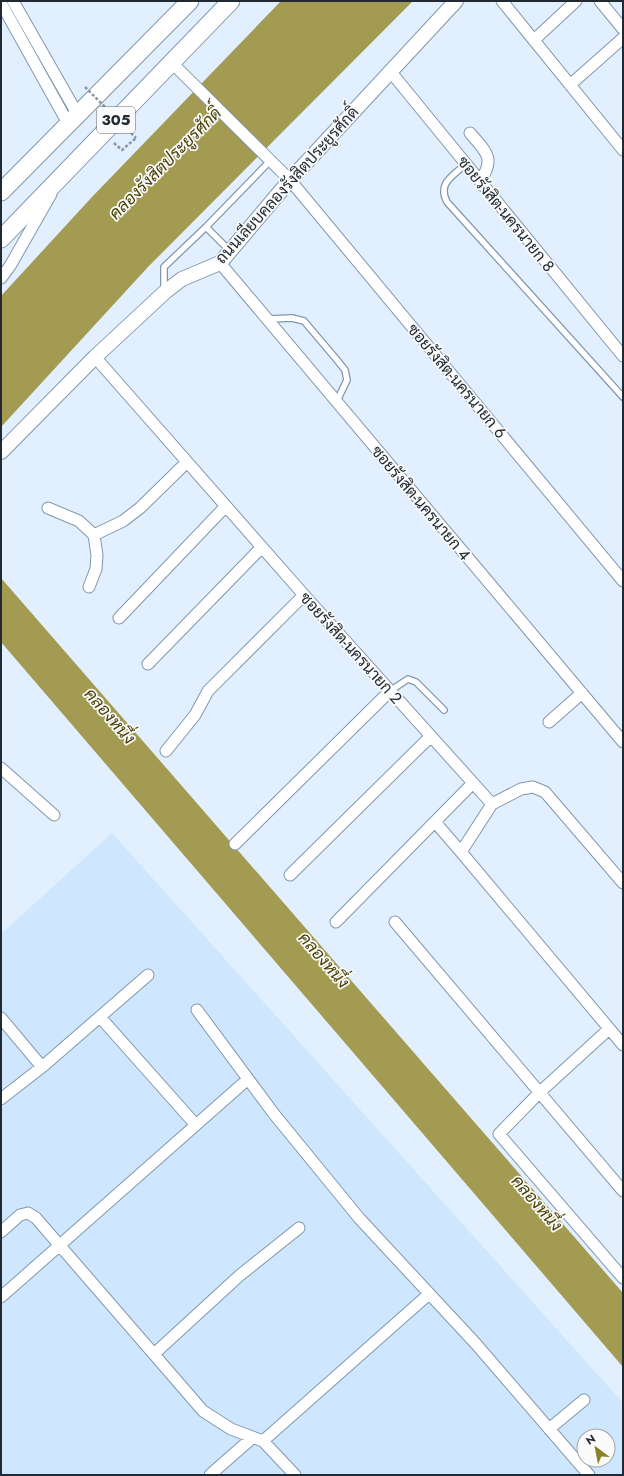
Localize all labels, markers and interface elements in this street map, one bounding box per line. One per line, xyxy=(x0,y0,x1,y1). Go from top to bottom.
water label: คลองรังสิตประยูรศักดิ์ xyxy=(100,96,229,225)
street label: ถนนเลียบคลองรังสิตประยูรศักดิ์ xyxy=(207,99,364,269)
road number: 305 xyxy=(97,107,135,133)
street label: ซอยรังสิต-นครนายก 8 xyxy=(452,151,560,277)
street label: ซอยรังสิต-นครนายก 6 xyxy=(402,319,512,443)
street label: ซอยรังสิต-นครนายก 4 xyxy=(366,441,476,565)
street label: ซอยรังสิต-นครนายก 2 xyxy=(294,587,408,709)
water label: คลองหนึ่ง xyxy=(79,680,144,749)
water label: คลองหนึ่ง xyxy=(293,924,358,993)
water label: คลองหนึ่ง xyxy=(506,1167,571,1236)
north arrow xyxy=(576,1428,616,1468)
text: N xyxy=(583,1430,599,1449)

